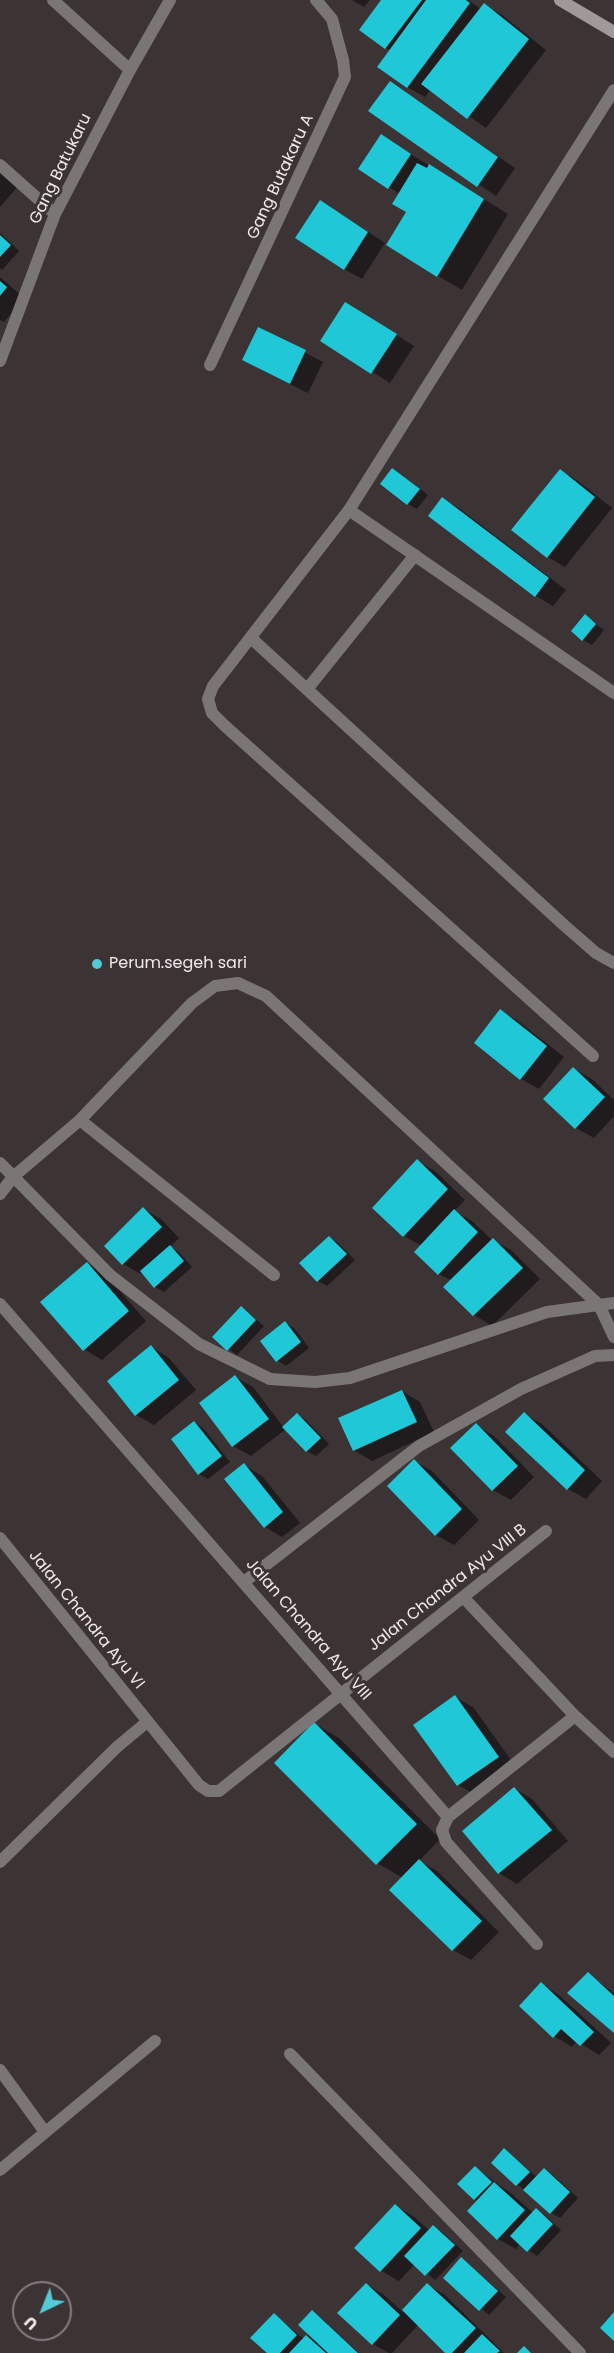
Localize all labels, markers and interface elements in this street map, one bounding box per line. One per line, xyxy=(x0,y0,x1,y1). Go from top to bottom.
street label: Gang Batukaru xyxy=(26,111,96,227)
street label: Gang Butakaru A xyxy=(244,111,318,243)
place label: Perum.segeh sari xyxy=(109,954,247,974)
marker: Perum.segeh sari xyxy=(90,957,104,971)
street label: Jalan Chandra Ayu VIII B xyxy=(365,1520,531,1656)
street label: Jalan Chandra Ayu VI xyxy=(24,1547,148,1693)
street label: Jalan Chandra Ayu VIII xyxy=(241,1555,375,1705)
north arrow xyxy=(12,2281,72,2341)
text: U xyxy=(19,2311,43,2335)

